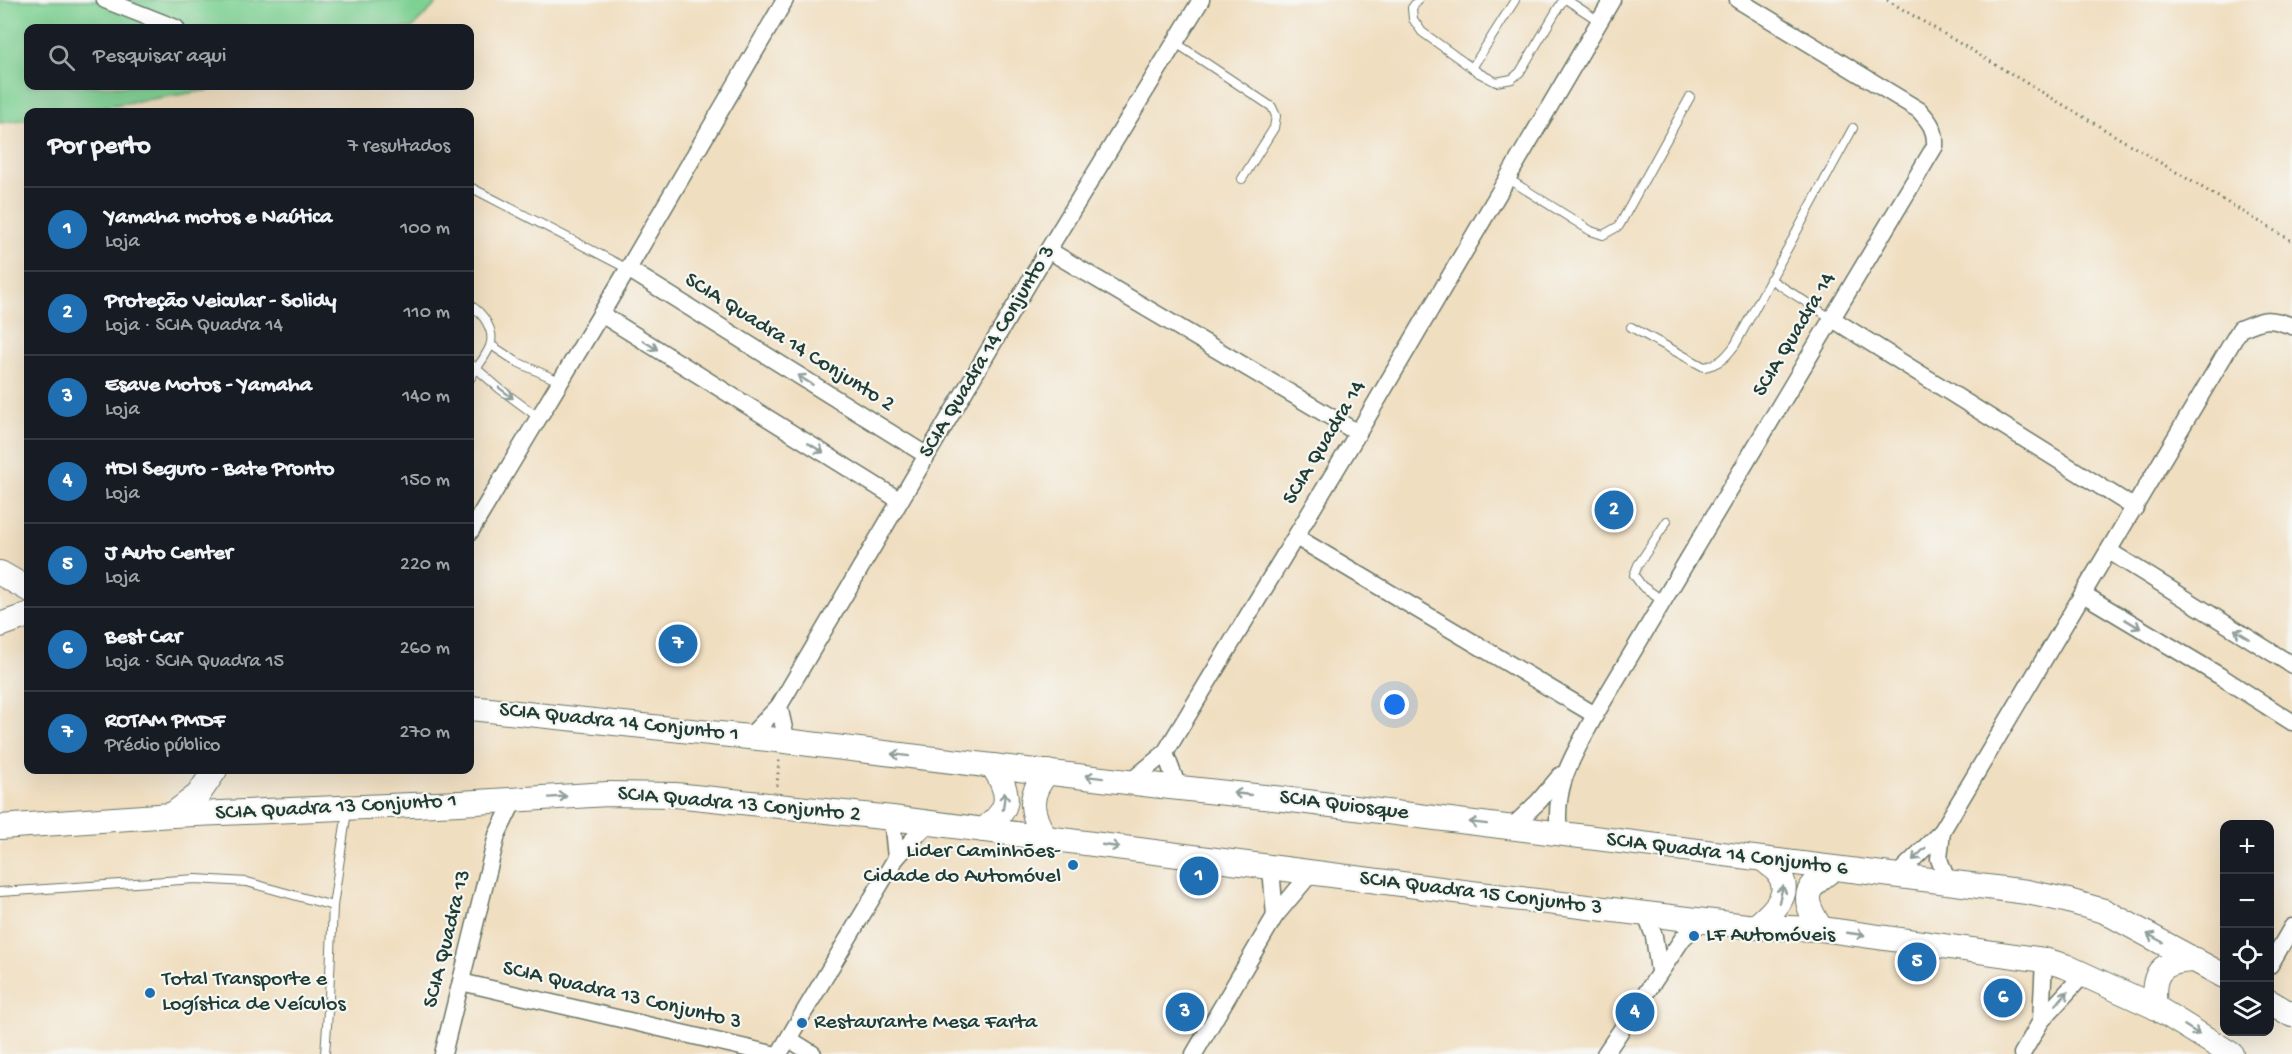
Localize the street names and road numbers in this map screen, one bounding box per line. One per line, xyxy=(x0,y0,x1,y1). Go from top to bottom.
street label: SCIA Quadra 14 Conjunto 3 xyxy=(914,241,1062,463)
street label: SCIA Quadra 14 Conjunto 2 xyxy=(679,268,899,418)
street label: SCIA Quadra 14 xyxy=(1748,268,1843,402)
street label: SCIA Quadra 14 xyxy=(1278,376,1373,510)
street label: SCIA Quadra 14 Conjunto 1 xyxy=(498,697,740,749)
street label: SCIA Quadra 13 Conjunto 2 xyxy=(616,781,862,829)
street label: SCIA Quiosque xyxy=(1278,785,1411,827)
street label: SCIA Quadra 13 Conjunto 1 xyxy=(214,789,458,827)
street label: SCIA Quadra 14 Conjunto 6 xyxy=(1605,827,1850,883)
street label: SCIA Quadra 15 Conjunto 3 xyxy=(1358,866,1604,922)
street label: SCIA Quadra 13 xyxy=(418,867,478,1011)
street label: SCIA Quadra 13 Conjunto 3 xyxy=(500,956,744,1036)

